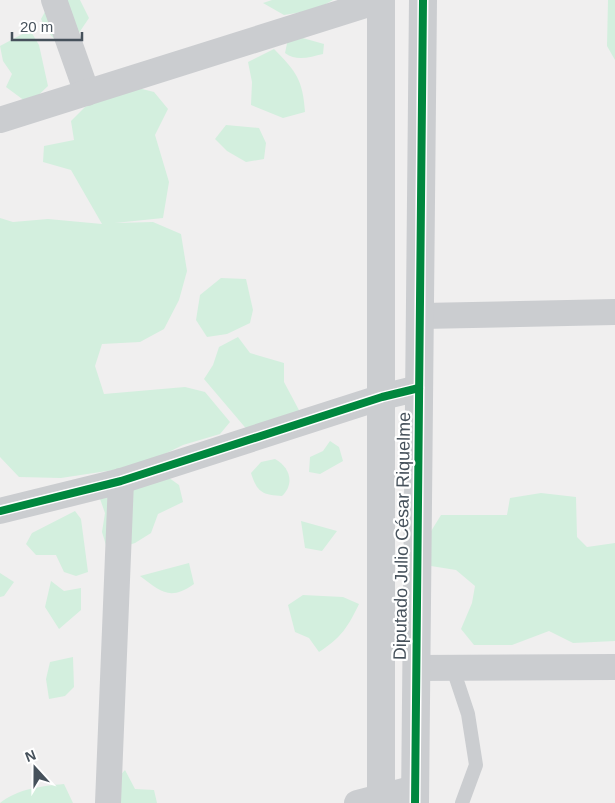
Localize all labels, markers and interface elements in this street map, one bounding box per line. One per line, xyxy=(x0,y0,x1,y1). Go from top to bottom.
scale bar xyxy=(12,10,82,42)
text: 20 m xyxy=(20,18,53,35)
street label: Diputado Julio César Riquelme xyxy=(390,412,414,660)
north arrow xyxy=(10,743,60,793)
text: N xyxy=(23,747,38,765)

